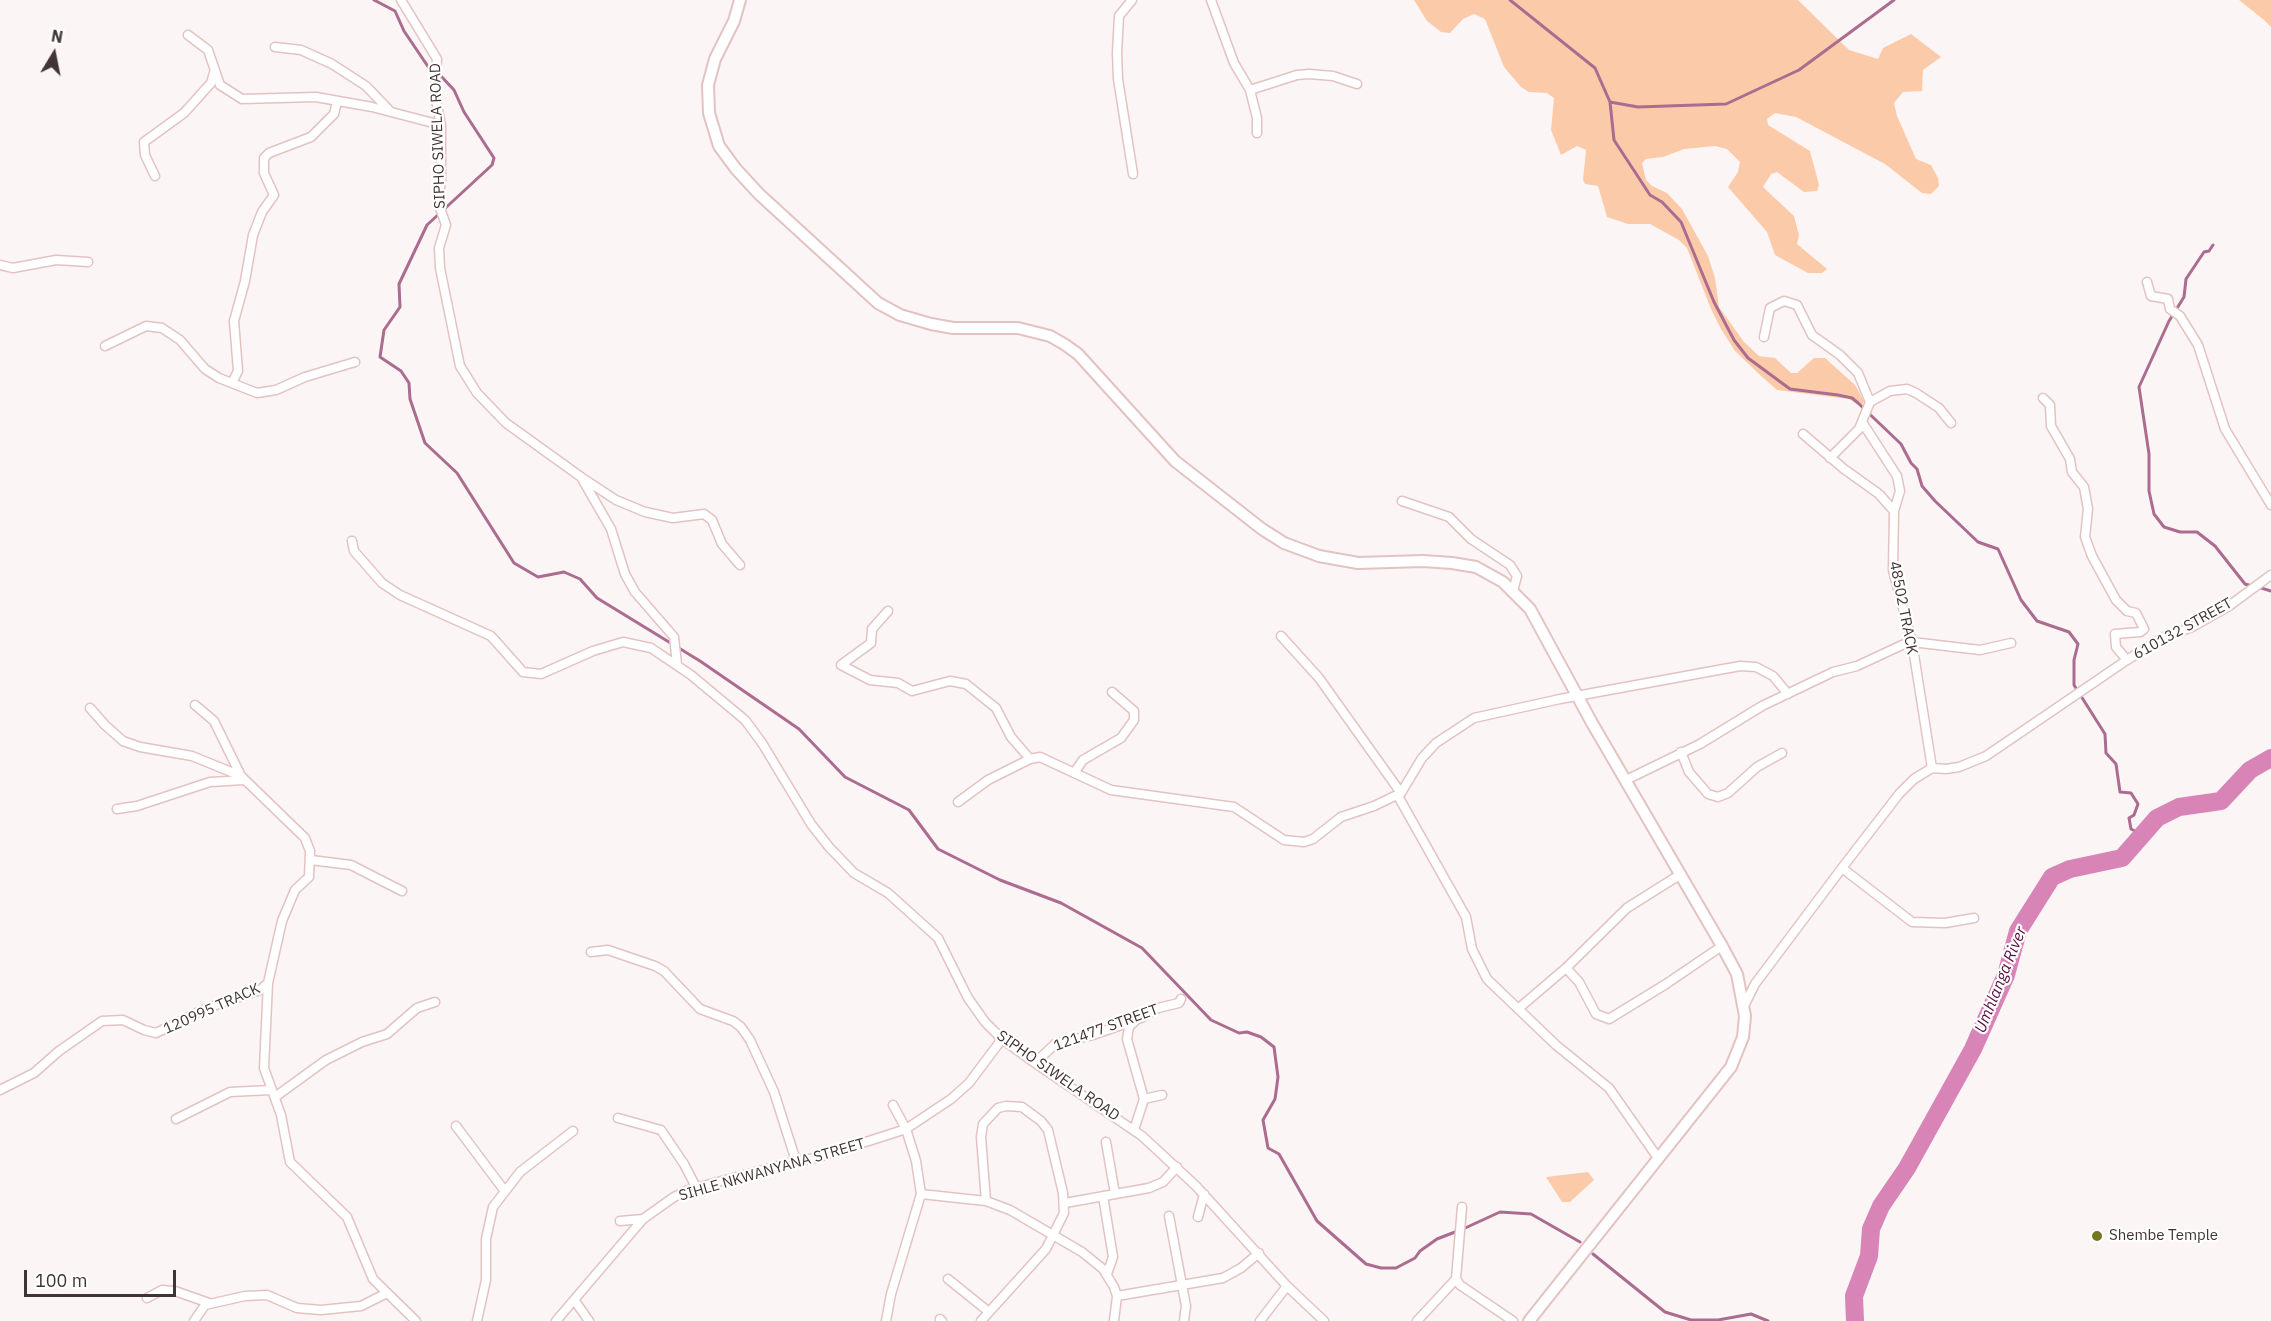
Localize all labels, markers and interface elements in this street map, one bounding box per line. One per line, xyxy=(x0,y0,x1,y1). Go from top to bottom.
north arrow xyxy=(24,24,84,84)
text: N xyxy=(50,25,65,47)
street label: SIPHO SIWELA ROAD xyxy=(426,63,450,209)
street label: 48502 TRACK xyxy=(1885,560,1921,656)
street label: 610132 STREET xyxy=(2130,594,2236,664)
water label: Umhlanga River xyxy=(1971,924,2031,1036)
street label: 120995 TRACK xyxy=(161,980,263,1038)
street label: 121477 STREET xyxy=(1051,1001,1161,1055)
street label: SIPHO SIWELA ROAD xyxy=(993,1027,1123,1125)
street label: SIHLE NKWANYANA STREET xyxy=(677,1135,867,1205)
place label: Shembe Temple xyxy=(2109,1227,2218,1245)
marker: Shembe Temple xyxy=(2090,1229,2104,1243)
scale bar xyxy=(27,1258,178,1296)
text: 100 m xyxy=(35,1269,87,1292)

